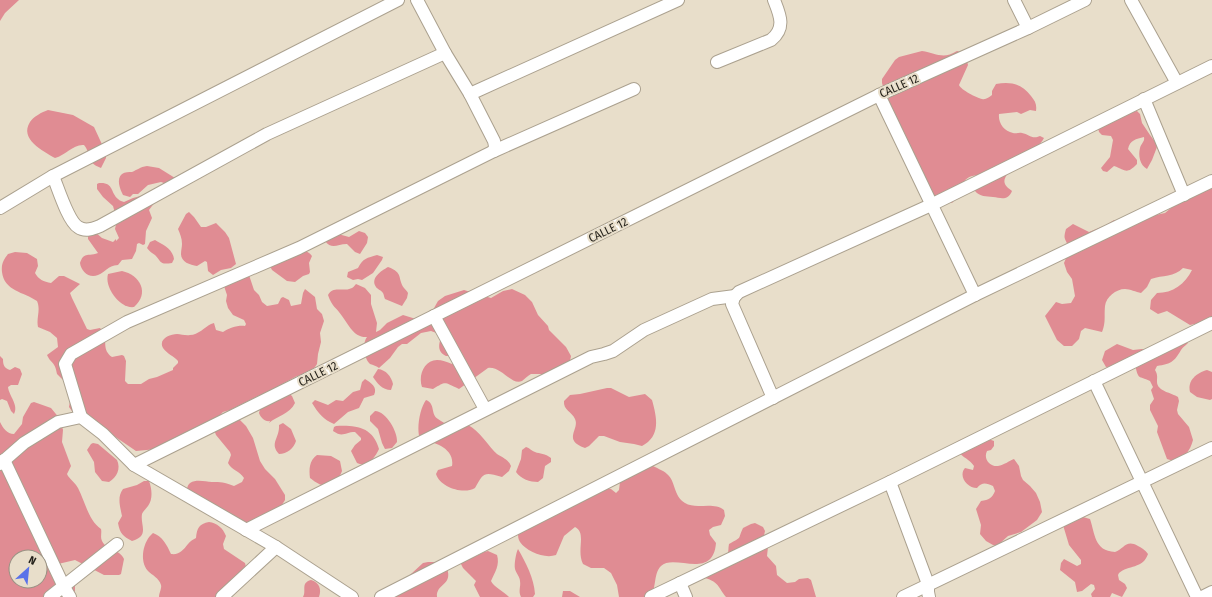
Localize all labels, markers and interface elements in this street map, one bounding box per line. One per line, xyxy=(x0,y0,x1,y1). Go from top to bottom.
street label: CALLE 12 xyxy=(877,71,921,101)
street label: CALLE 12 xyxy=(586,215,630,245)
street label: CALLE 12 xyxy=(296,359,340,389)
north arrow xyxy=(8,549,48,589)
text: N xyxy=(26,553,38,568)

